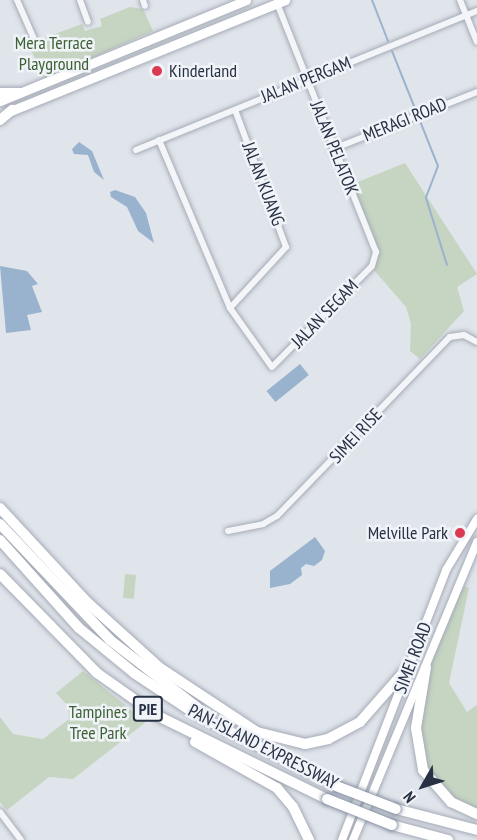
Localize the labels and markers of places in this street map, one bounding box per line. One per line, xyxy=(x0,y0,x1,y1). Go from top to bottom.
place label: Kinderland xyxy=(169,60,237,82)
marker: Kinderland xyxy=(150,64,164,78)
place label: Melville Park xyxy=(368,522,448,544)
marker: Melville Park xyxy=(453,526,467,540)

